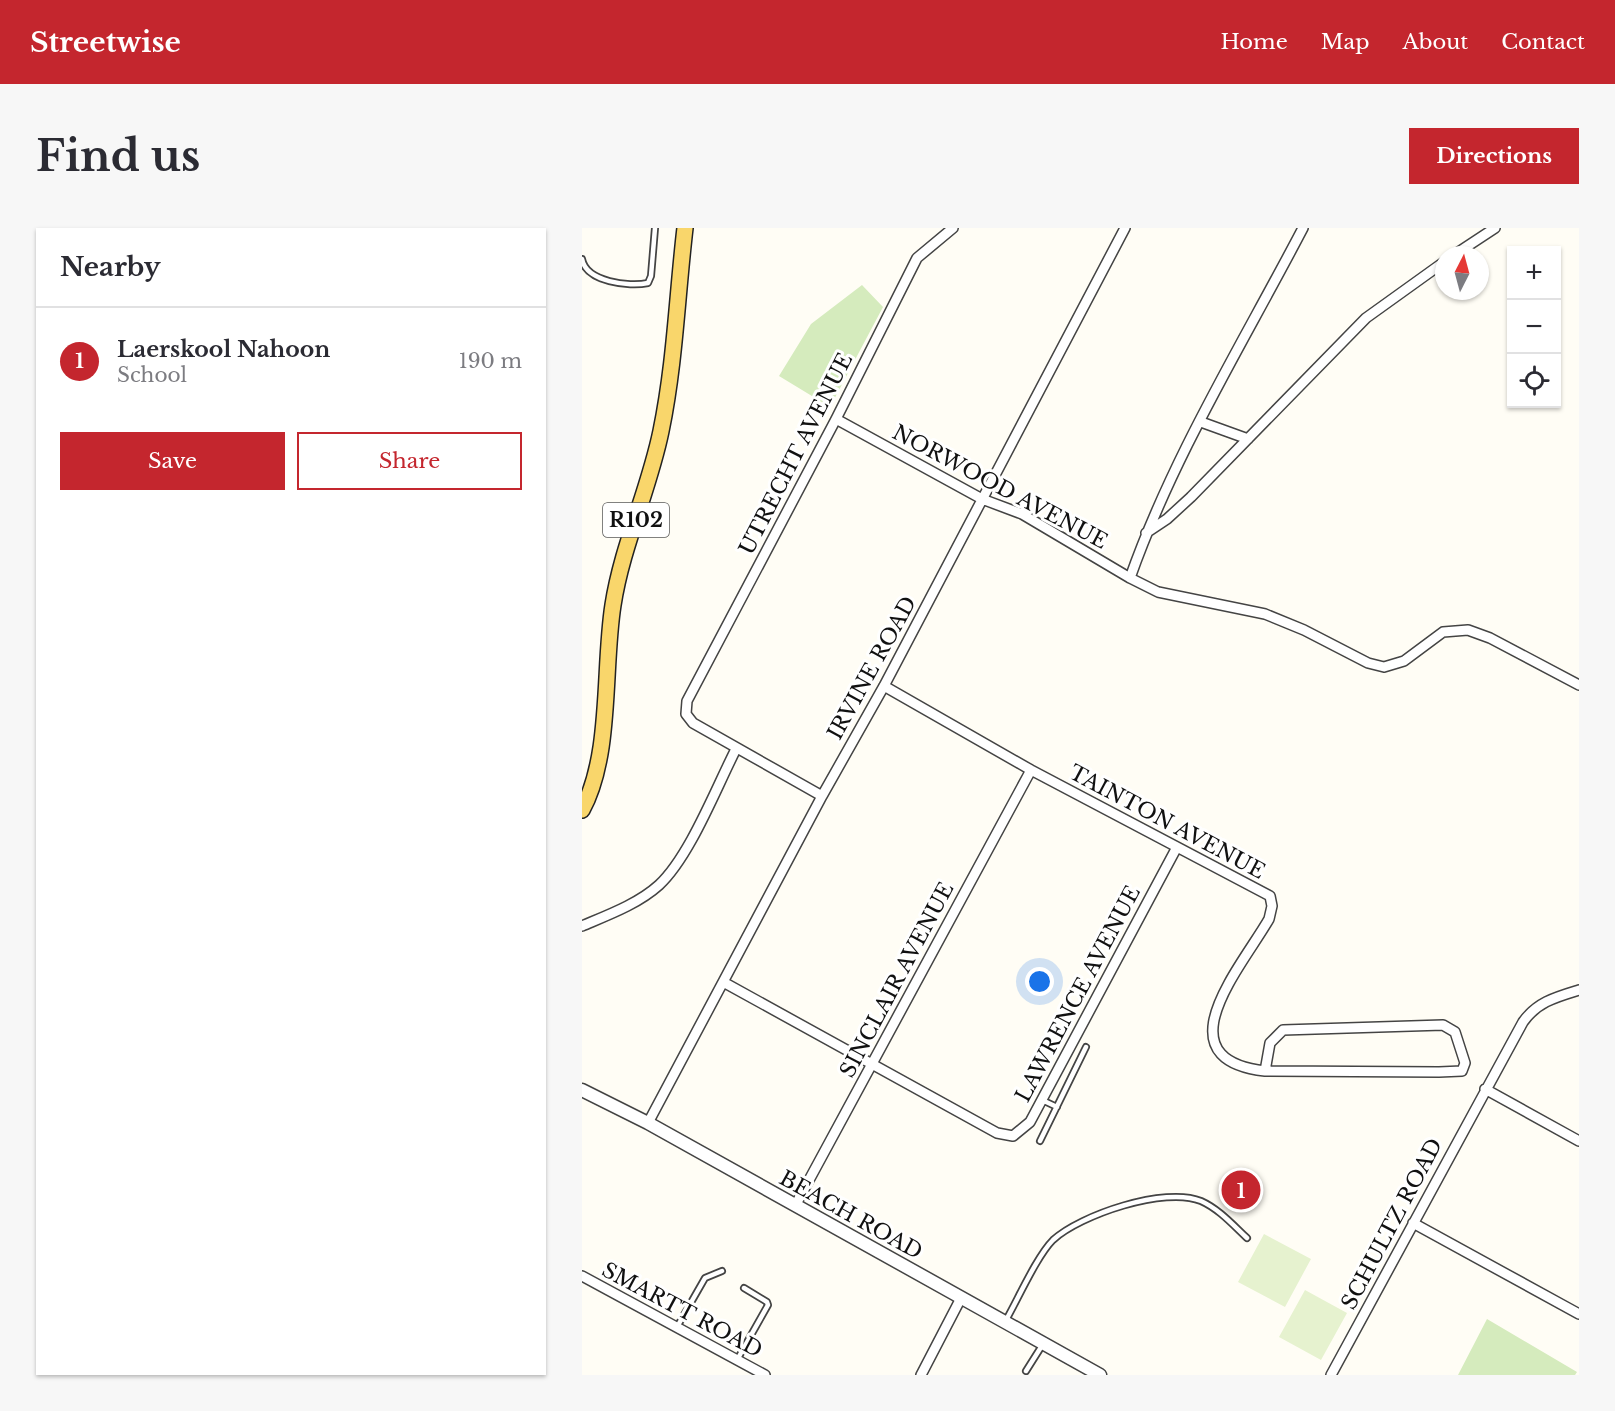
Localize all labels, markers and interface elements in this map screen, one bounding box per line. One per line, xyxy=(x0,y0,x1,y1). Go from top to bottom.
text: Streetwise xyxy=(30,25,181,60)
text: Home xyxy=(1221,29,1288,55)
text: Map xyxy=(1321,29,1369,55)
text: About xyxy=(1402,29,1468,55)
text: Contact xyxy=(1501,29,1585,55)
button: Directions xyxy=(1409,128,1579,184)
text: Find us xyxy=(36,130,200,182)
north arrow xyxy=(1435,246,1489,300)
map controls xyxy=(1507,246,1561,408)
button: + xyxy=(1507,246,1561,300)
text: Nearby xyxy=(60,251,161,283)
button: − xyxy=(1507,300,1561,354)
text: Laerskool Nahoon xyxy=(117,336,330,363)
text: 1 xyxy=(75,349,84,373)
text: 190 m xyxy=(459,349,522,373)
street label: UTRECHT AVENUE xyxy=(734,349,858,559)
button: locate xyxy=(1507,354,1561,408)
text: School xyxy=(117,363,187,387)
street label: NORWOOD AVENUE xyxy=(888,419,1112,555)
button: Save xyxy=(60,432,285,490)
button: Share xyxy=(297,432,522,490)
road number: R102 xyxy=(603,503,669,537)
street label: IRVINE ROAD xyxy=(822,592,922,744)
street label: TAINTON AVENUE xyxy=(1065,759,1269,885)
street label: SINCLAIR AVENUE xyxy=(834,878,960,1082)
street label: LAWRENCE AVENUE xyxy=(1010,881,1146,1107)
your location xyxy=(1025,967,1054,996)
street label: SCHULTZ ROAD xyxy=(1336,1134,1448,1314)
street label: BEACH ROAD xyxy=(775,1165,927,1265)
pin: 1 xyxy=(1222,1168,1260,1212)
street label: SMARTT ROAD xyxy=(597,1257,767,1363)

